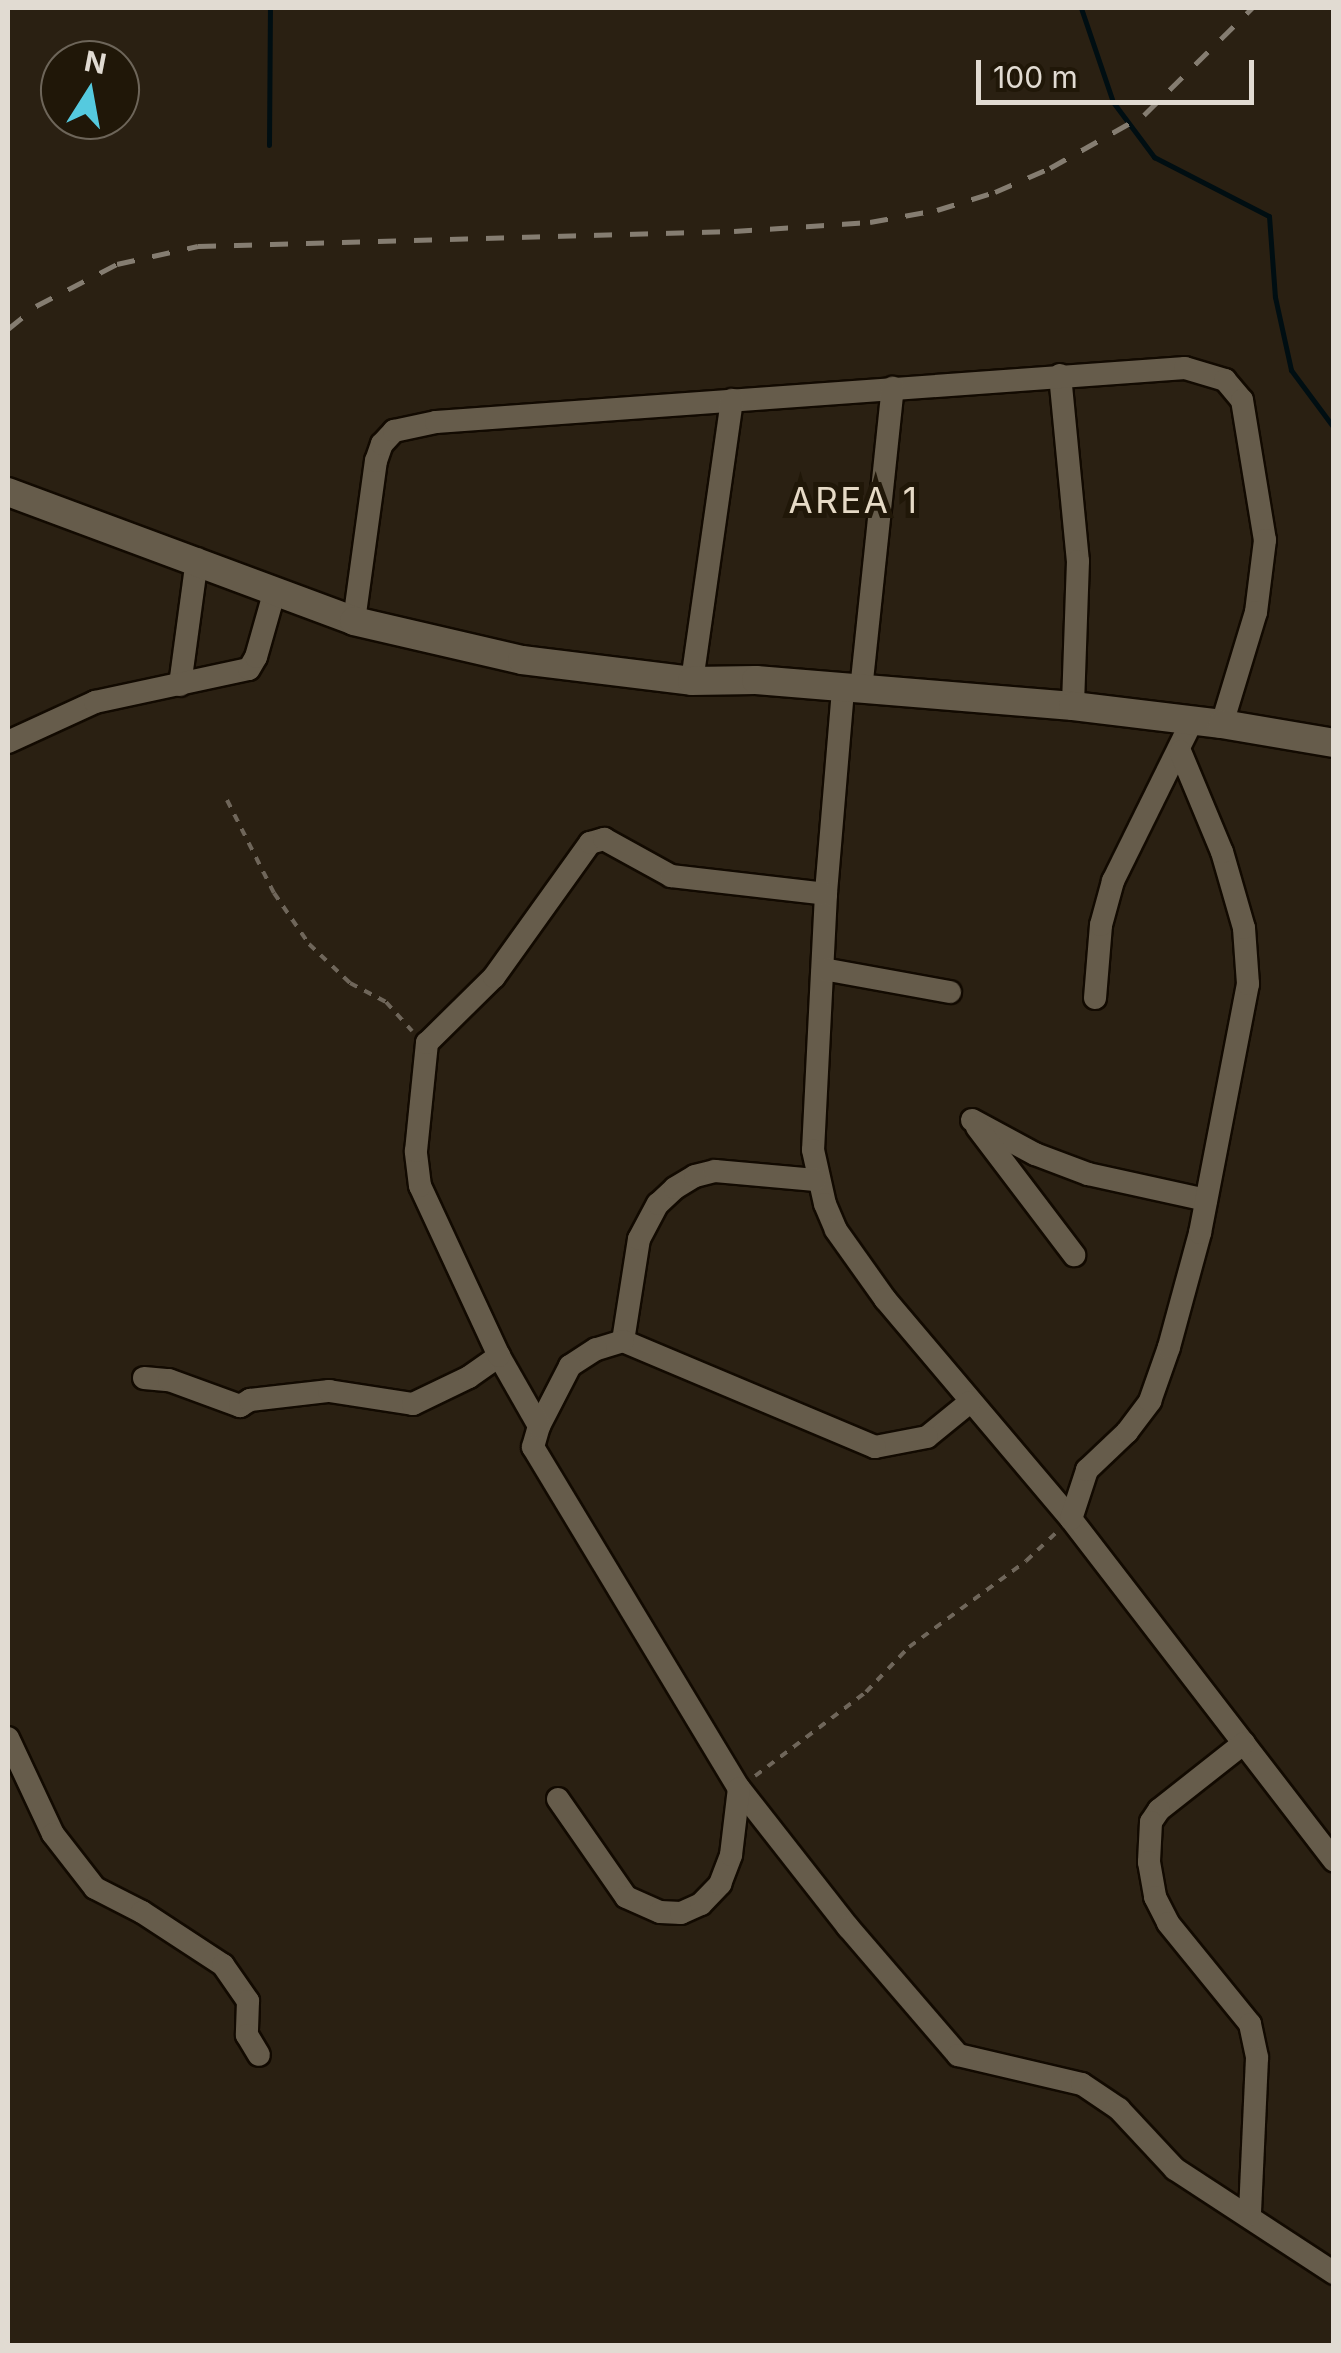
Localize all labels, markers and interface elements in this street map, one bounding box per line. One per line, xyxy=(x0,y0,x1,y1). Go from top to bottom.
north arrow xyxy=(40,40,140,140)
scale bar xyxy=(981,40,1258,102)
text: N xyxy=(82,44,109,81)
text: 100 m xyxy=(993,59,1078,95)
district label: AREA 1 xyxy=(789,479,919,521)

